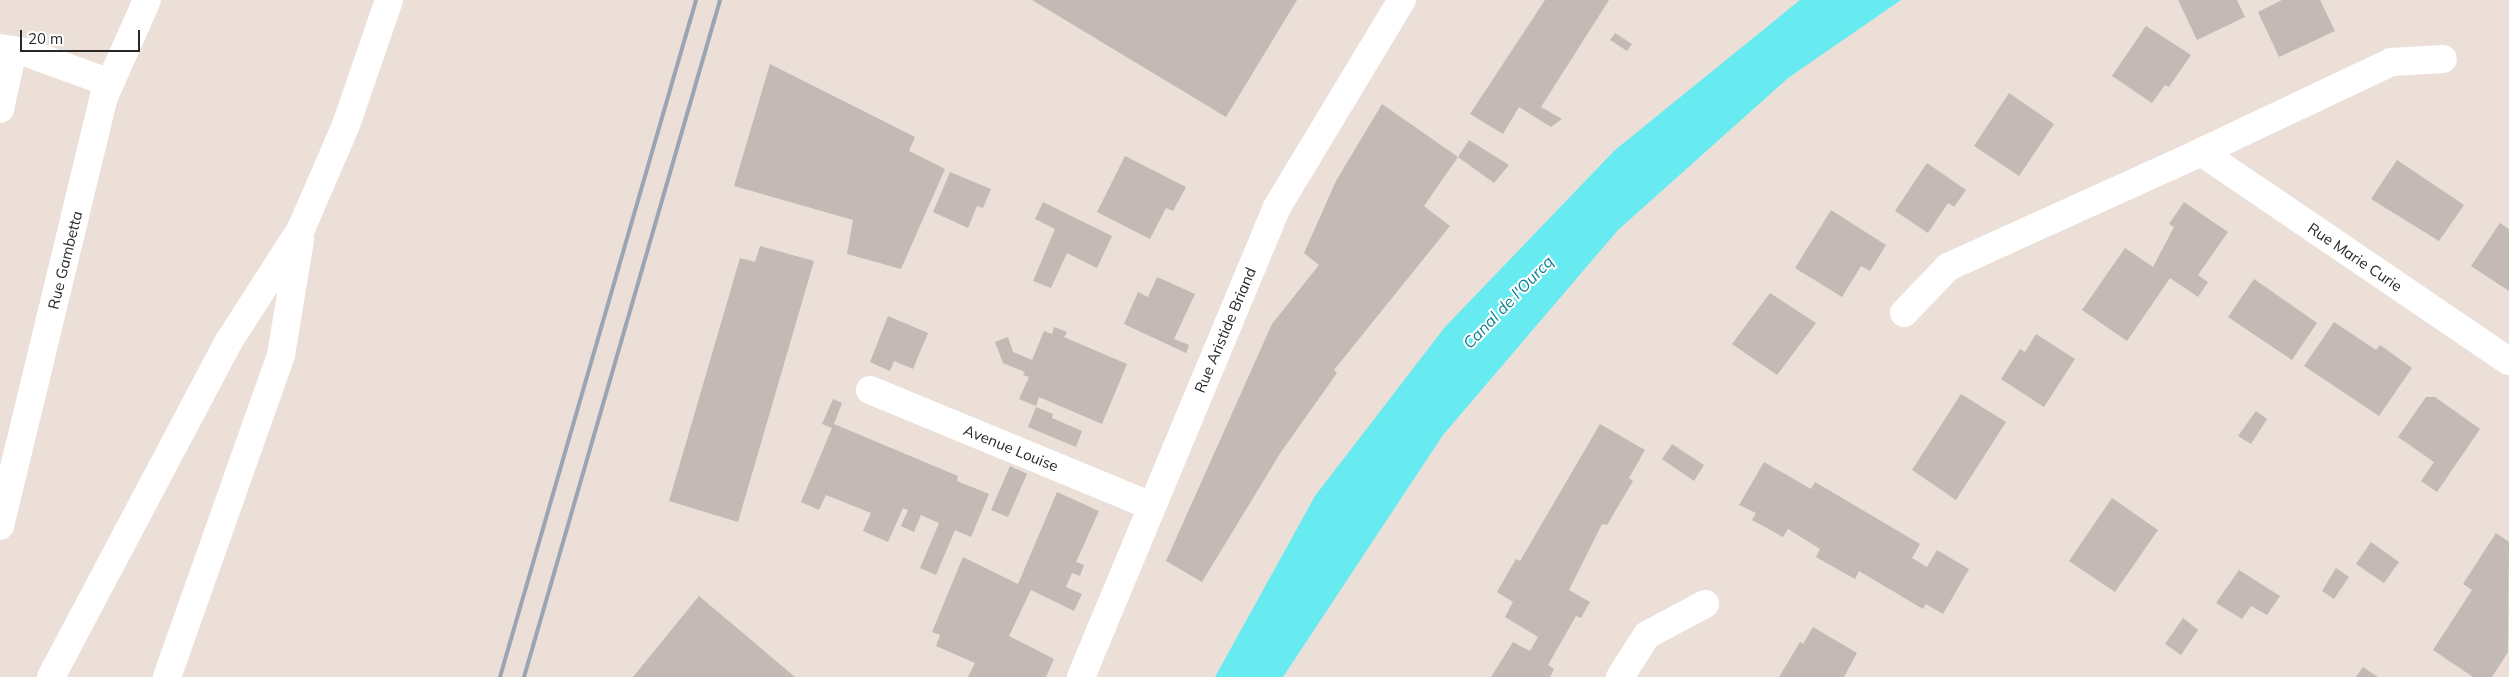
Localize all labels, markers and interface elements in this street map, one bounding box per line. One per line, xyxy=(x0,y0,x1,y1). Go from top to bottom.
scale bar xyxy=(22,20,142,52)
text: 20 m xyxy=(28,29,63,48)
street label: Rue Gambetta xyxy=(44,209,86,311)
street label: Rue Marie Curie xyxy=(2304,219,2406,295)
water label: Canal de l'Ourcq xyxy=(1459,252,1557,352)
street label: Rue Aristide Briand xyxy=(1190,265,1260,395)
street label: Avenue Louise xyxy=(961,421,1061,475)

